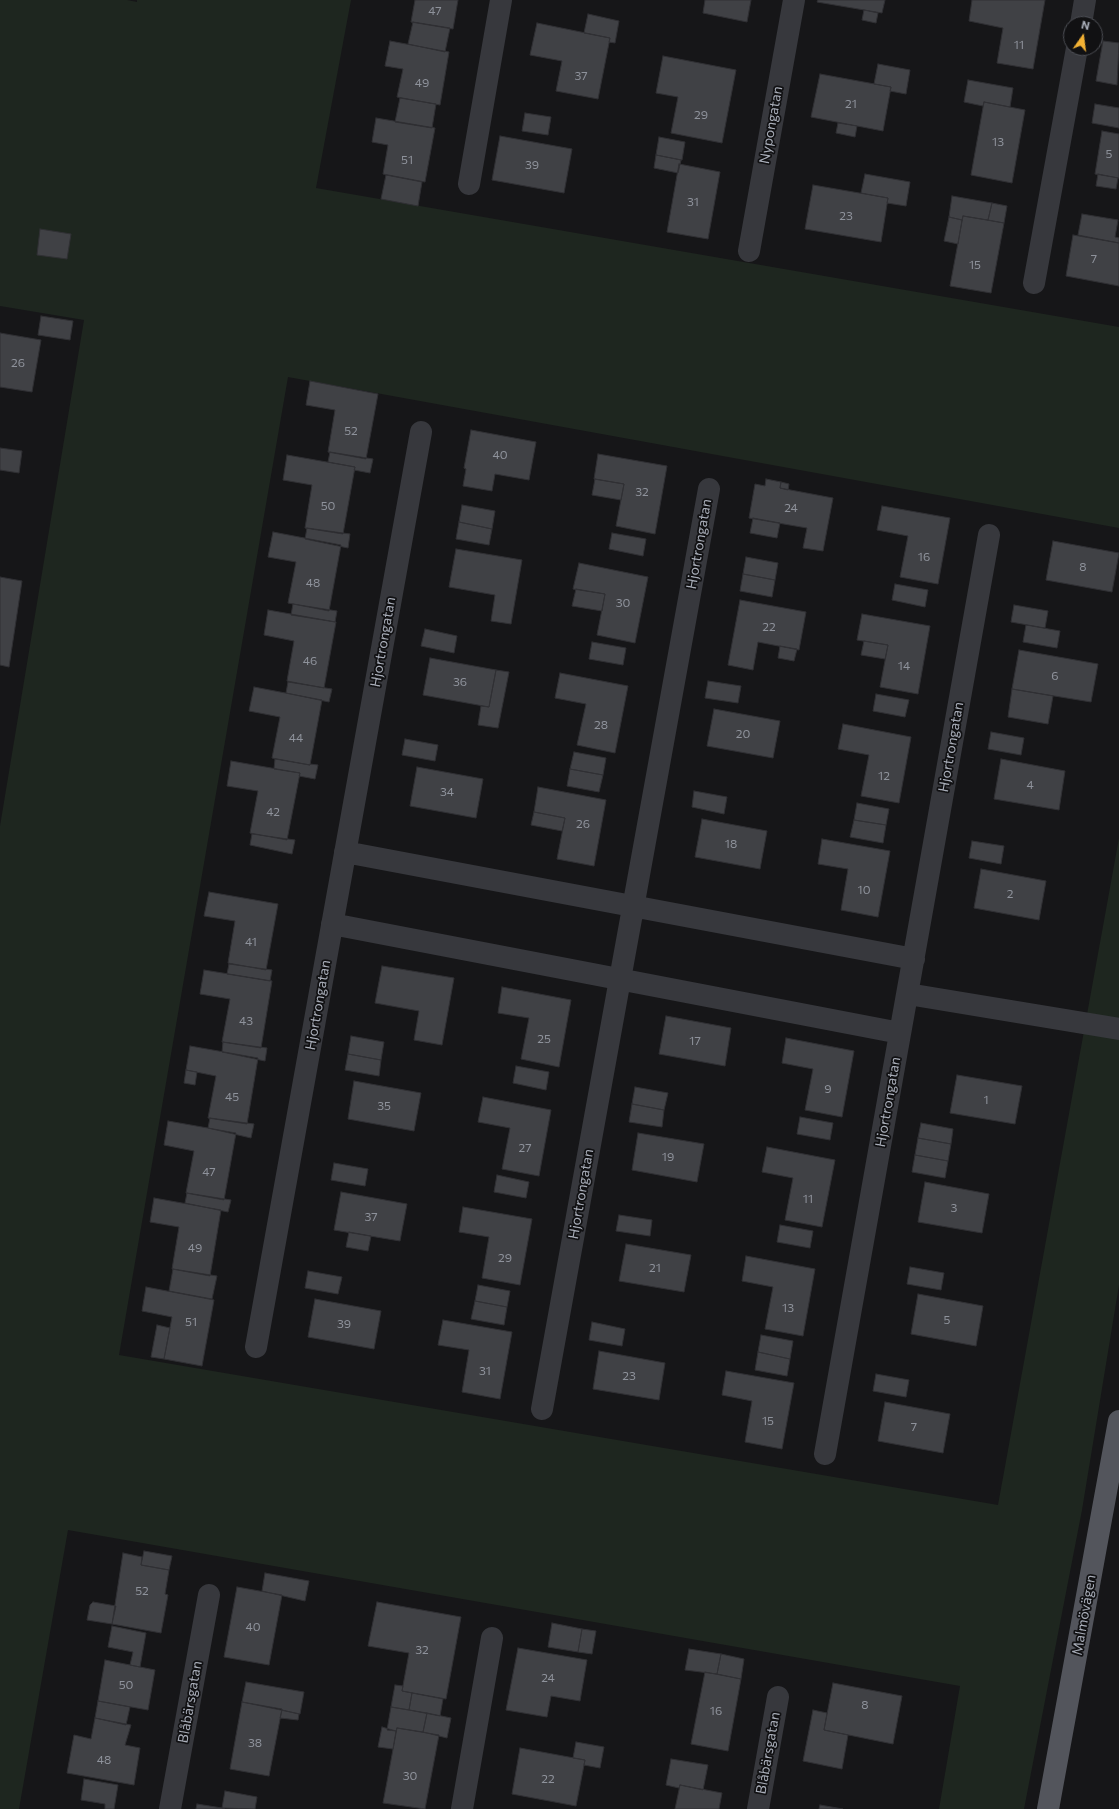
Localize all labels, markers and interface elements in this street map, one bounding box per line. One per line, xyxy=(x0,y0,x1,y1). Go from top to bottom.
house number: 47 xyxy=(428,4,442,18)
north arrow xyxy=(1063,16,1103,56)
text: N xyxy=(1080,18,1091,32)
house number: 11 xyxy=(1014,38,1024,52)
house number: 37 xyxy=(574,69,588,83)
house number: 49 xyxy=(415,76,429,90)
street label: Nypongatan xyxy=(756,85,786,165)
house number: 21 xyxy=(845,97,857,111)
house number: 29 xyxy=(694,108,708,122)
house number: 13 xyxy=(992,135,1004,149)
house number: 5 xyxy=(1106,147,1112,161)
house number: 51 xyxy=(401,153,413,167)
house number: 39 xyxy=(525,158,539,172)
house number: 31 xyxy=(687,195,699,209)
house number: 23 xyxy=(839,209,853,223)
house number: 7 xyxy=(1091,252,1097,266)
house number: 15 xyxy=(969,258,981,272)
house number: 26 xyxy=(11,356,25,370)
house number: 52 xyxy=(344,424,358,438)
house number: 40 xyxy=(492,448,508,462)
house number: 32 xyxy=(635,485,649,499)
street label: Hjortrongatan xyxy=(683,498,715,590)
house number: 50 xyxy=(321,499,335,513)
house number: 24 xyxy=(784,501,798,515)
house number: 16 xyxy=(918,550,930,564)
house number: 8 xyxy=(1079,560,1087,574)
house number: 48 xyxy=(306,576,320,590)
street label: Hjortrongatan xyxy=(367,596,399,688)
house number: 30 xyxy=(616,596,630,610)
house number: 22 xyxy=(762,620,776,634)
house number: 46 xyxy=(303,654,317,668)
house number: 14 xyxy=(898,659,910,673)
house number: 6 xyxy=(1051,669,1059,683)
house number: 36 xyxy=(453,675,467,689)
street label: Hjortrongatan xyxy=(935,701,967,793)
house number: 28 xyxy=(594,718,608,732)
house number: 20 xyxy=(736,727,750,741)
house number: 44 xyxy=(289,731,303,745)
house number: 12 xyxy=(878,769,890,783)
house number: 4 xyxy=(1026,778,1034,792)
house number: 34 xyxy=(440,785,454,799)
house number: 42 xyxy=(266,805,280,819)
house number: 26 xyxy=(576,817,590,831)
house number: 18 xyxy=(725,837,737,851)
house number: 10 xyxy=(858,883,870,897)
house number: 2 xyxy=(1007,887,1013,901)
house number: 41 xyxy=(245,935,257,949)
street label: Hjortrongatan xyxy=(302,959,334,1051)
house number: 43 xyxy=(239,1014,253,1028)
house number: 25 xyxy=(537,1032,551,1046)
house number: 17 xyxy=(689,1034,701,1048)
street label: Hjortrongatan xyxy=(872,1056,904,1148)
house number: 9 xyxy=(824,1082,832,1096)
house number: 45 xyxy=(225,1090,239,1104)
house number: 1 xyxy=(983,1093,989,1107)
house number: 35 xyxy=(377,1099,391,1113)
house number: 27 xyxy=(519,1141,531,1155)
street label: Hjortrongatan xyxy=(565,1148,597,1240)
house number: 19 xyxy=(662,1150,674,1164)
house number: 47 xyxy=(202,1165,216,1179)
house number: 11 xyxy=(803,1192,813,1206)
house number: 3 xyxy=(951,1201,957,1215)
house number: 37 xyxy=(364,1210,378,1224)
house number: 49 xyxy=(188,1241,202,1255)
house number: 29 xyxy=(498,1251,512,1265)
house number: 21 xyxy=(649,1261,661,1275)
house number: 13 xyxy=(782,1301,794,1315)
house number: 5 xyxy=(944,1313,950,1327)
house number: 51 xyxy=(185,1315,197,1329)
house number: 39 xyxy=(337,1317,351,1331)
house number: 31 xyxy=(479,1364,491,1378)
house number: 23 xyxy=(622,1369,636,1383)
house number: 15 xyxy=(762,1414,774,1428)
house number: 7 xyxy=(911,1420,917,1434)
street label: Malmövägen xyxy=(1069,1573,1099,1657)
house number: 52 xyxy=(135,1584,149,1598)
house number: 40 xyxy=(245,1620,261,1634)
house number: 32 xyxy=(415,1643,429,1657)
street label: Blåbärsgatan xyxy=(175,1660,205,1744)
house number: 24 xyxy=(541,1671,555,1685)
house number: 50 xyxy=(119,1678,133,1692)
house number: 8 xyxy=(861,1698,869,1712)
house number: 16 xyxy=(710,1704,722,1718)
street label: Blåbärsgatan xyxy=(753,1711,783,1795)
house number: 38 xyxy=(248,1736,262,1750)
house number: 48 xyxy=(97,1753,111,1767)
house number: 30 xyxy=(403,1769,417,1783)
house number: 22 xyxy=(541,1772,555,1786)

